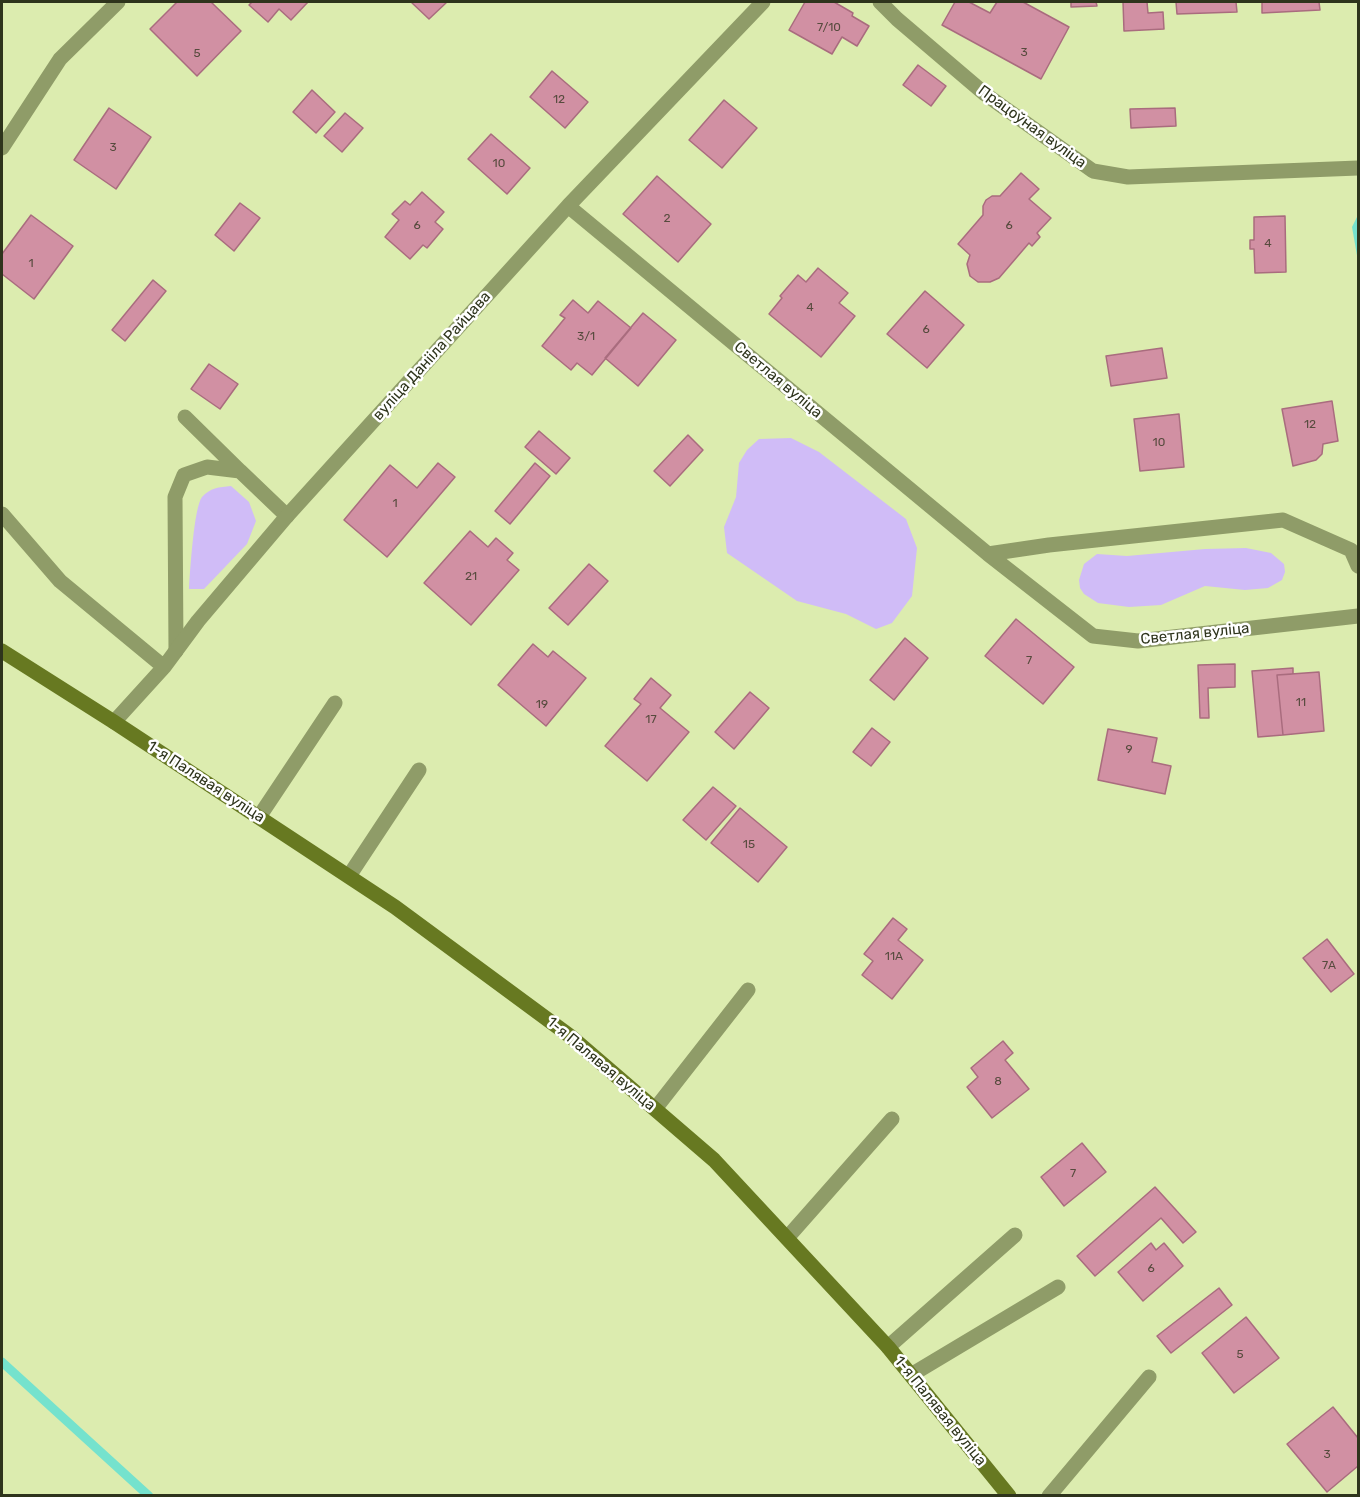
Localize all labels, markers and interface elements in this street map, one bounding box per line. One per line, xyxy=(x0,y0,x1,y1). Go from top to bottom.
house number: 7/10 xyxy=(817,21,841,35)
house number: 3 xyxy=(1020,46,1028,60)
house number: 5 xyxy=(193,47,201,61)
street label: Працоўная вуліца xyxy=(975,82,1089,172)
house number: 12 xyxy=(553,93,565,107)
house number: 3 xyxy=(109,141,117,155)
house number: 10 xyxy=(493,157,505,171)
house number: 2 xyxy=(663,212,671,226)
house number: 6 xyxy=(413,219,421,233)
house number: 6 xyxy=(1005,219,1013,233)
house number: 4 xyxy=(1264,237,1272,251)
house number: 1 xyxy=(28,257,34,271)
street label: вуліца Данііла Райцава xyxy=(369,288,495,424)
house number: 4 xyxy=(806,301,814,315)
house number: 6 xyxy=(922,323,930,337)
house number: 3/1 xyxy=(577,330,595,344)
street label: Светлая вуліца xyxy=(730,338,826,422)
house number: 12 xyxy=(1304,418,1316,432)
house number: 10 xyxy=(1153,436,1165,450)
house number: 1 xyxy=(392,497,398,511)
house number: 21 xyxy=(465,570,477,584)
street label: Светлая вуліца xyxy=(1140,619,1250,649)
house number: 7 xyxy=(1026,654,1032,668)
house number: 11 xyxy=(1296,696,1306,710)
house number: 19 xyxy=(536,698,548,712)
house number: 17 xyxy=(645,713,657,727)
street label: 1-я Палявая вуліца xyxy=(144,737,268,827)
house number: 9 xyxy=(1125,743,1133,757)
house number: 15 xyxy=(743,838,755,852)
house number: 11А xyxy=(885,950,903,964)
house number: 7А xyxy=(1322,959,1336,973)
street label: 1-я Палявая вуліца xyxy=(543,1013,659,1115)
house number: 8 xyxy=(994,1075,1002,1089)
house number: 7 xyxy=(1070,1167,1076,1181)
house number: 6 xyxy=(1147,1262,1155,1276)
house number: 5 xyxy=(1236,1348,1244,1362)
street label: 1-я Палявая вуліца xyxy=(890,1352,990,1470)
house number: 3 xyxy=(1323,1448,1331,1462)

